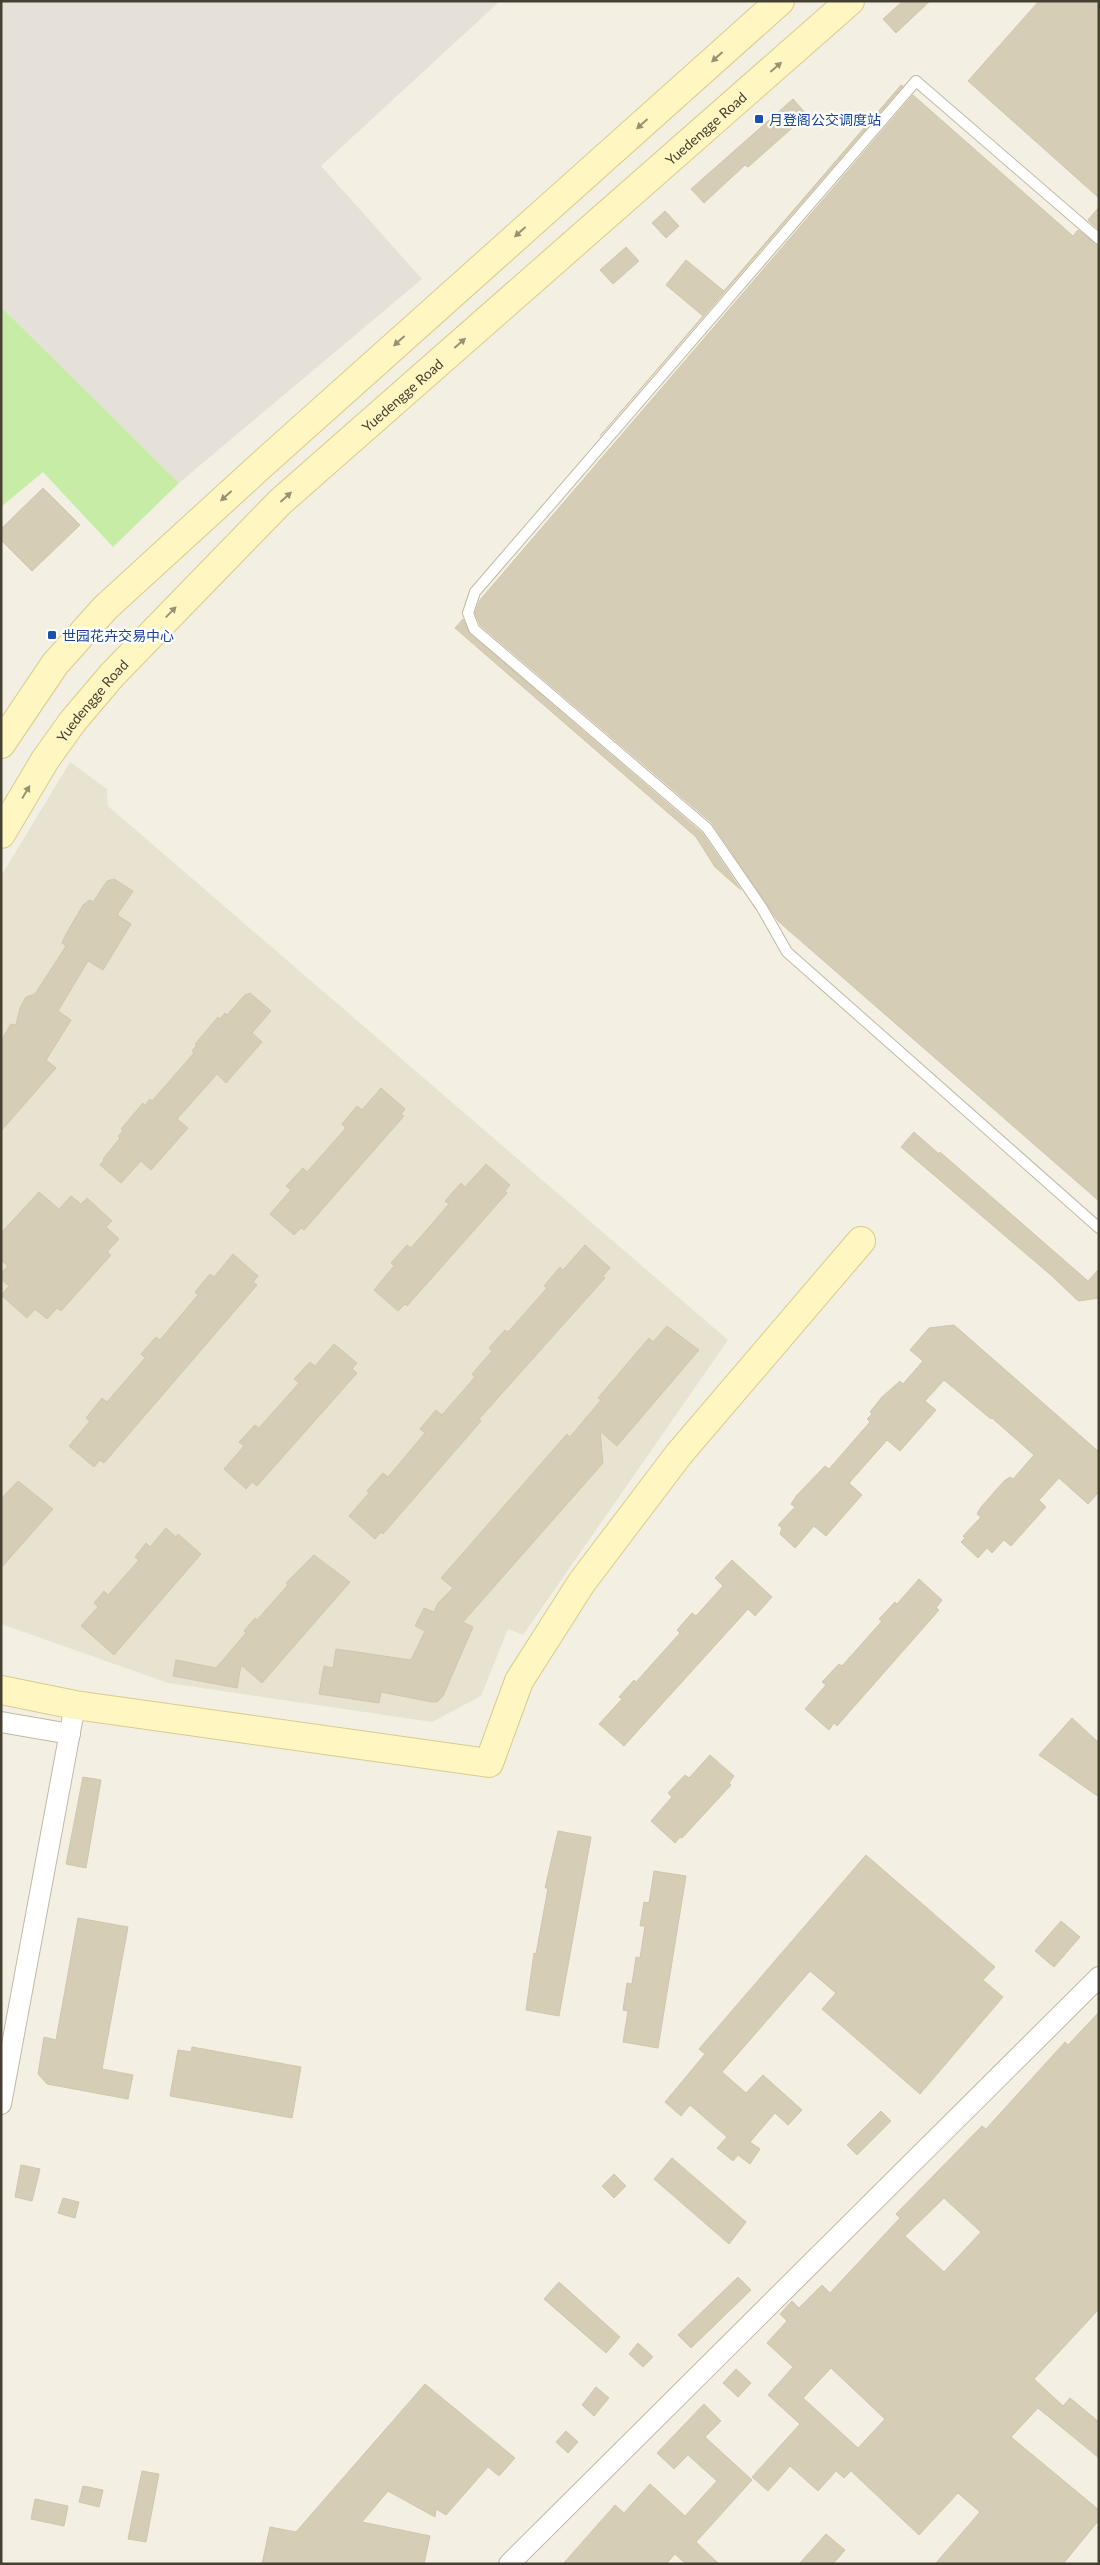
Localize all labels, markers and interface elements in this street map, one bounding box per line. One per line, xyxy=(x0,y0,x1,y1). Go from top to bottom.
one-way arrow xyxy=(712,51,724,63)
one-way arrow xyxy=(769,61,781,73)
street label: Yuedengge Road xyxy=(661,88,750,168)
place label: 月登阁公交调度站 xyxy=(769,111,881,128)
marker: 月登阁公交调度站 xyxy=(753,113,765,125)
one-way arrow xyxy=(636,118,648,130)
one-way arrow xyxy=(514,227,527,238)
one-way arrow xyxy=(394,335,406,347)
one-way arrow xyxy=(454,337,466,349)
street label: Yuedengge Road xyxy=(358,355,446,435)
one-way arrow xyxy=(221,490,233,502)
one-way arrow xyxy=(280,491,292,503)
one-way arrow xyxy=(165,606,177,618)
place label: 世园花卉交易中心 xyxy=(62,627,174,644)
marker: 世园花卉交易中心 xyxy=(46,629,58,641)
street label: Yuedengge Road xyxy=(53,656,131,745)
one-way arrow xyxy=(21,786,30,799)

